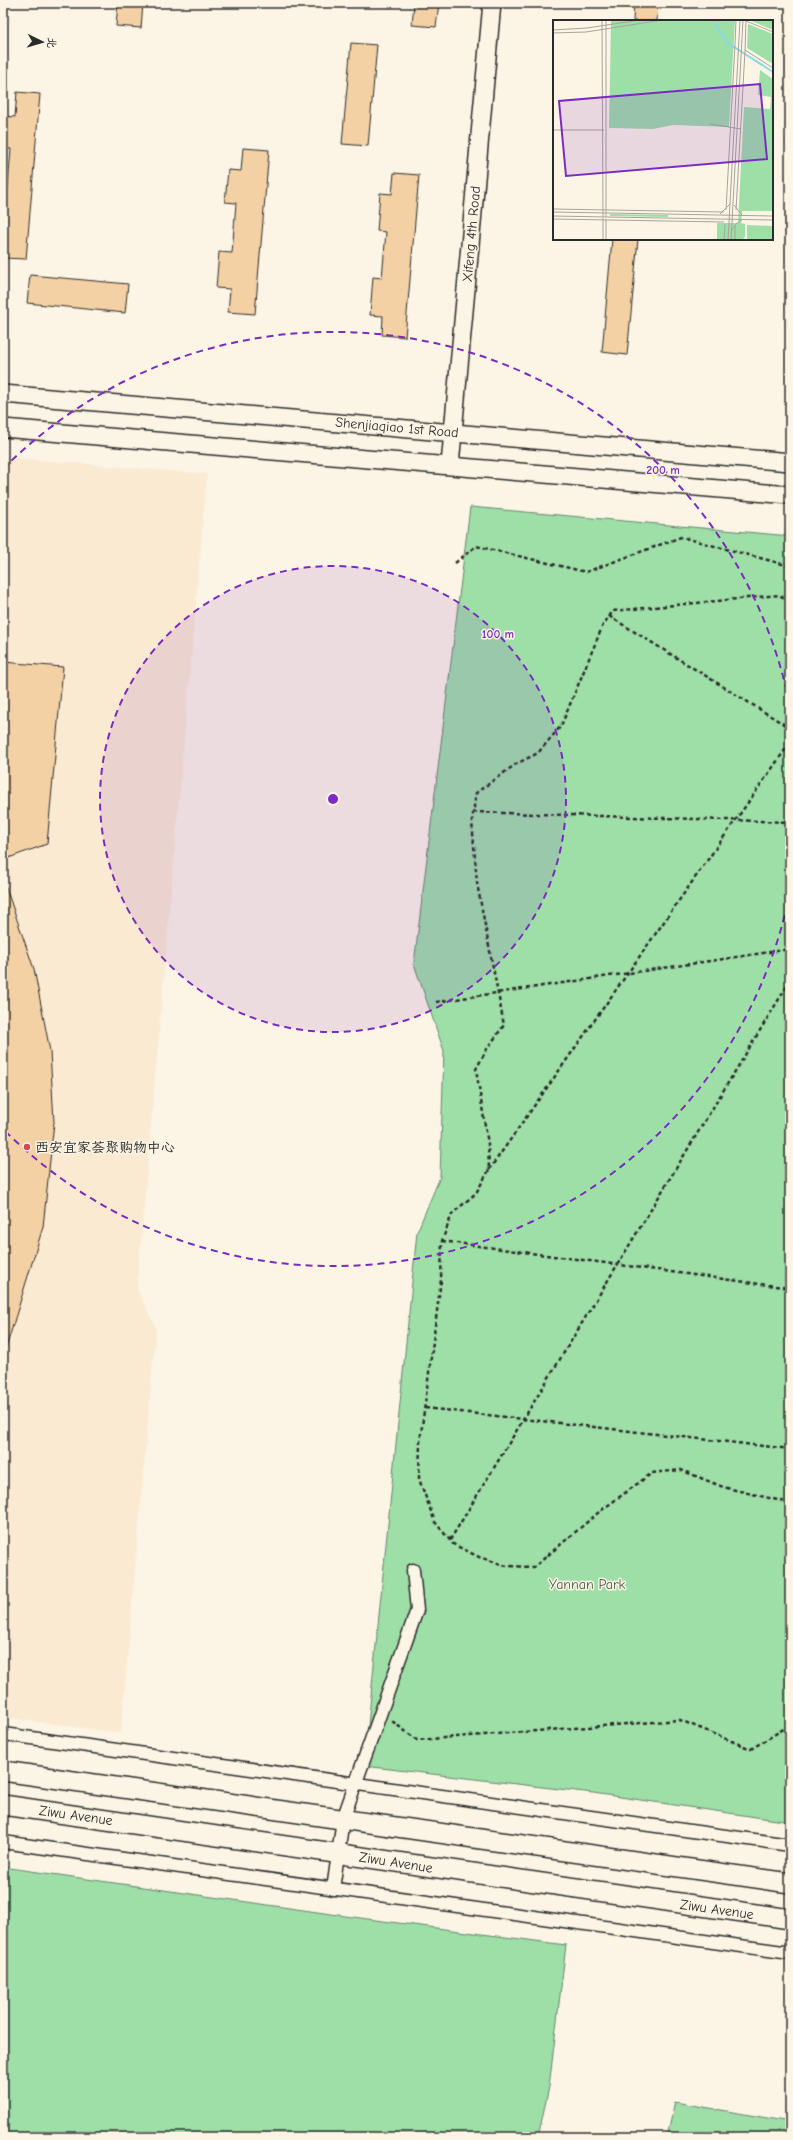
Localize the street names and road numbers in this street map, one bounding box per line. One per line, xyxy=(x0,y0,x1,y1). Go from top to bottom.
street label: Xifeng 4th Road xyxy=(459,185,484,283)
street label: Shenjiaqiao 1st Road xyxy=(335,414,459,441)
street label: Ziwu Avenue xyxy=(38,1802,114,1829)
street label: Ziwu Avenue xyxy=(358,1848,434,1877)
street label: Ziwu Avenue xyxy=(679,1896,755,1923)

